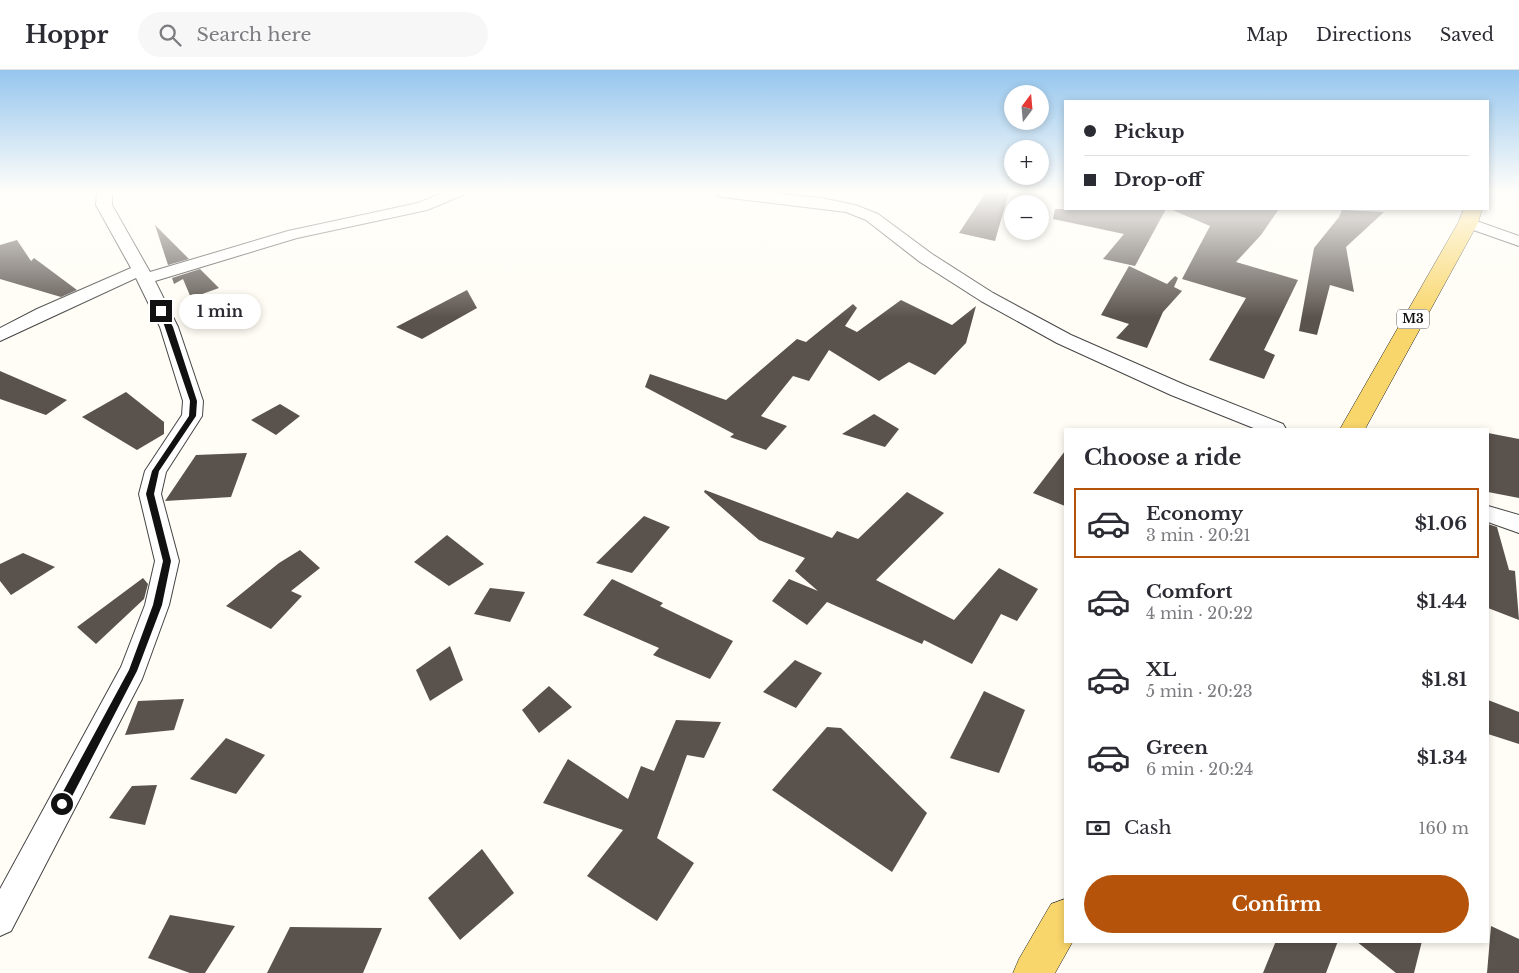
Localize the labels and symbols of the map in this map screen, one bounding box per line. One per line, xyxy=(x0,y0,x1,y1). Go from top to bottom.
north arrow xyxy=(1004,85,1049,130)
callout: 1 min xyxy=(178,294,261,328)
route end xyxy=(150,300,172,322)
road number: M3 xyxy=(1397,310,1429,328)
route start xyxy=(51,793,73,815)

